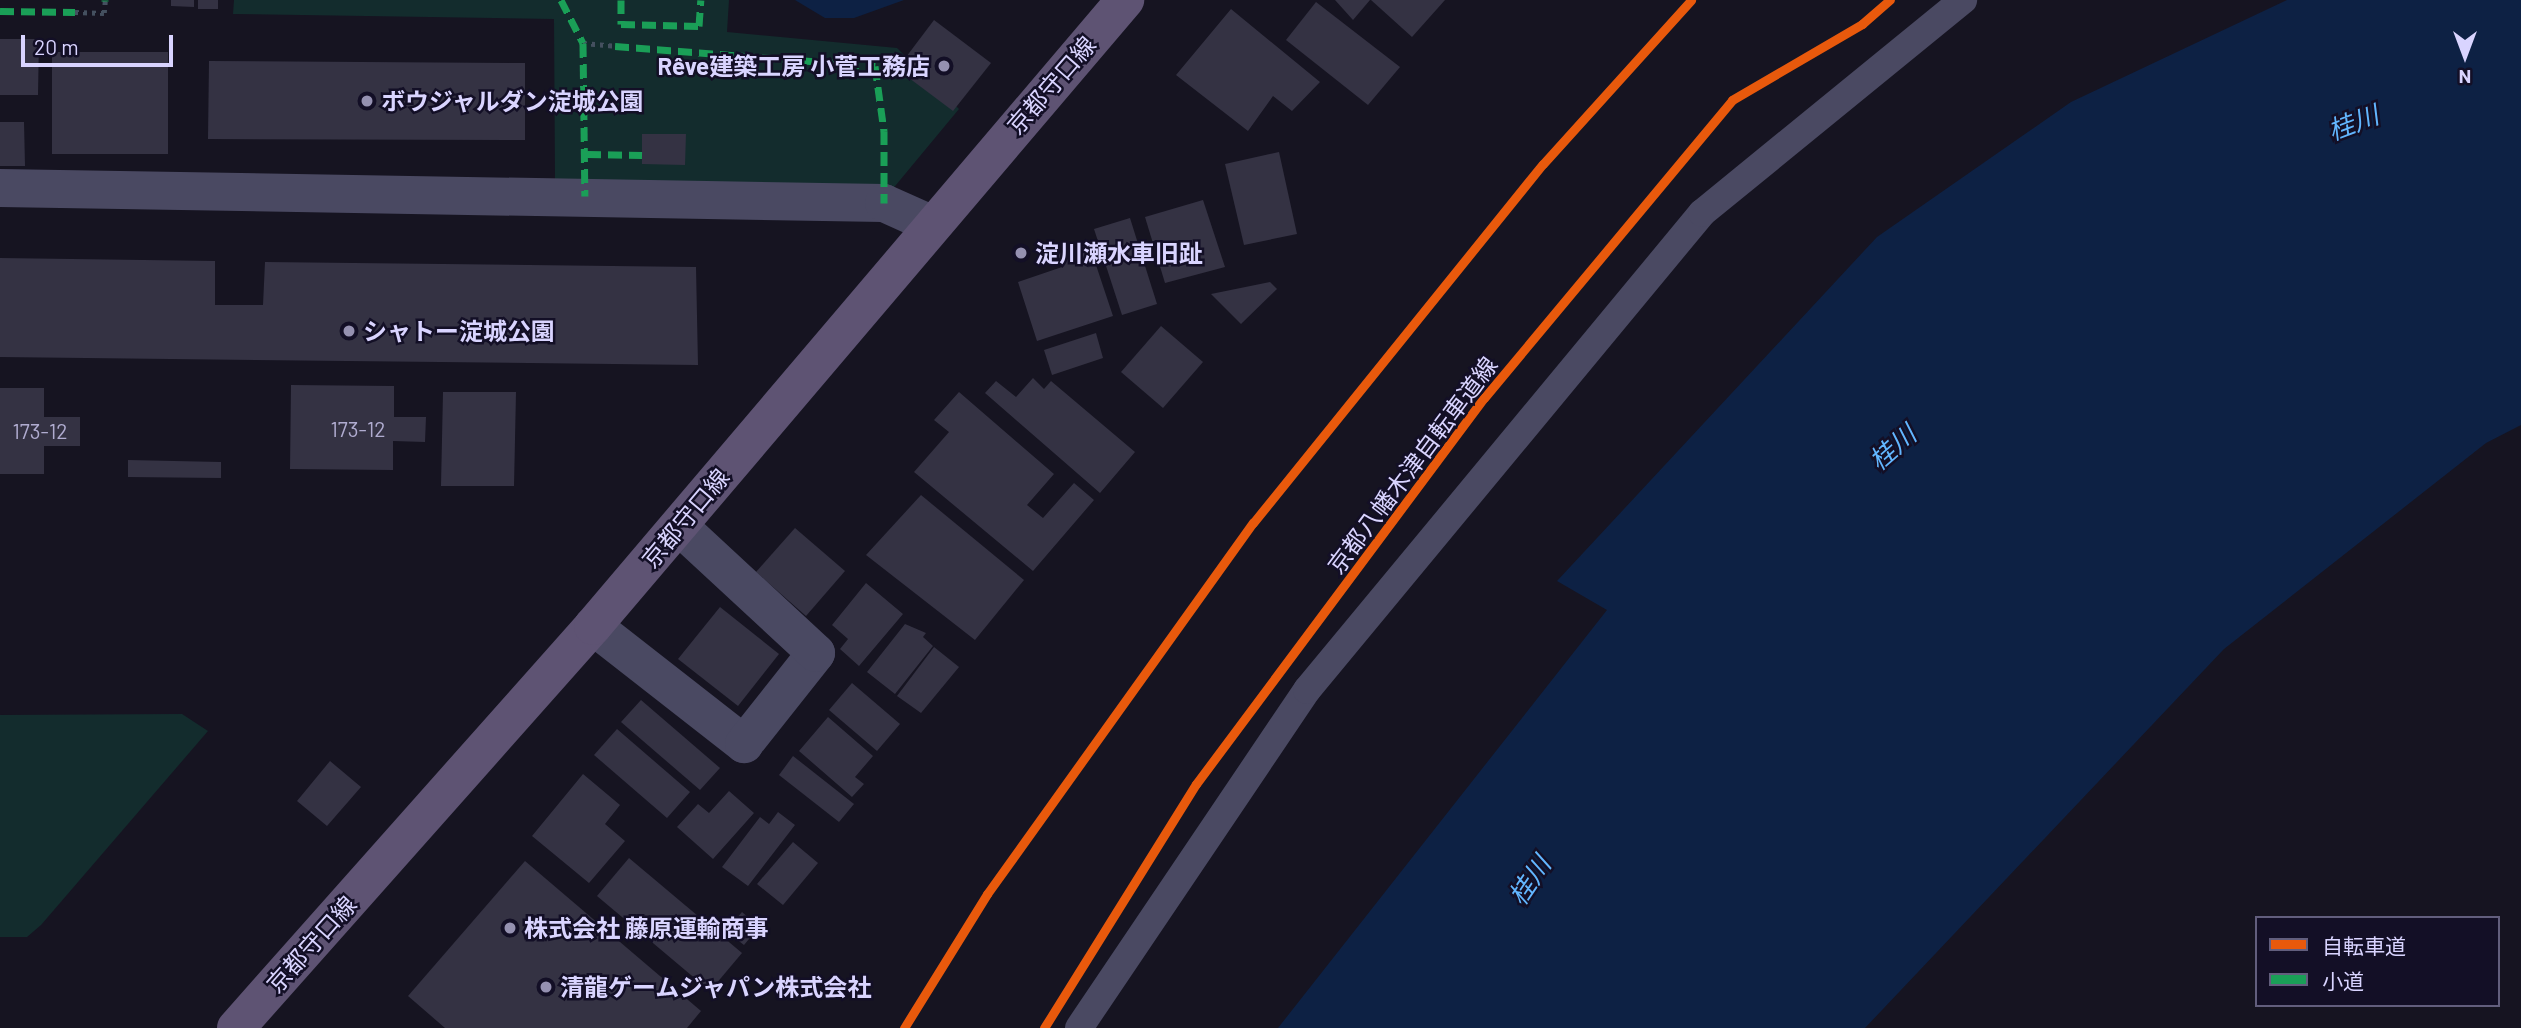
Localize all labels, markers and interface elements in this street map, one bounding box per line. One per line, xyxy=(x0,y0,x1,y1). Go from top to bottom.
scale bar xyxy=(24,21,177,65)
north arrow xyxy=(2430,21,2500,91)
street label: 京都守口線 xyxy=(1001,30,1101,140)
text: 20 m xyxy=(34,34,79,59)
place label: Rêve建築工房 小菅工務店 xyxy=(657,52,930,80)
marker: Rêve建築工房 小菅工務店 xyxy=(936,58,952,74)
text: N xyxy=(2459,66,2471,89)
place label: ボウジャルダン淀城公園 xyxy=(381,87,645,115)
marker: ボウジャルダン淀城公園 xyxy=(359,93,375,109)
water label: 桂川 xyxy=(2323,98,2383,146)
place label: 淀川瀬水車旧趾 xyxy=(1035,239,1203,267)
marker: 淀川瀬水車旧趾 xyxy=(1013,245,1029,261)
place label: シャトー淀城公園 xyxy=(363,317,555,345)
marker: シャトー淀城公園 xyxy=(341,323,357,339)
street label: 京都八幡木津自転車道線 xyxy=(1321,351,1503,579)
house number: 173-12 xyxy=(331,416,385,442)
house number: 173-12 xyxy=(13,418,67,444)
water label: 桂川 xyxy=(1862,418,1922,476)
street label: 京都守口線 xyxy=(635,463,735,573)
water label: 桂川 xyxy=(1502,850,1556,910)
street label: 京都守口線 xyxy=(260,890,362,998)
place label: 株式会社 藤原運輸商事 xyxy=(524,914,769,942)
legend xyxy=(2255,916,2500,1007)
marker: 株式会社 藤原運輸商事 xyxy=(502,920,518,936)
text: 自転車道 xyxy=(2322,933,2406,958)
text: 小道 xyxy=(2322,968,2364,993)
place label: 清龍ゲームジャパン株式会社 xyxy=(560,973,872,1001)
marker: 清龍ゲームジャパン株式会社 xyxy=(538,979,554,995)

